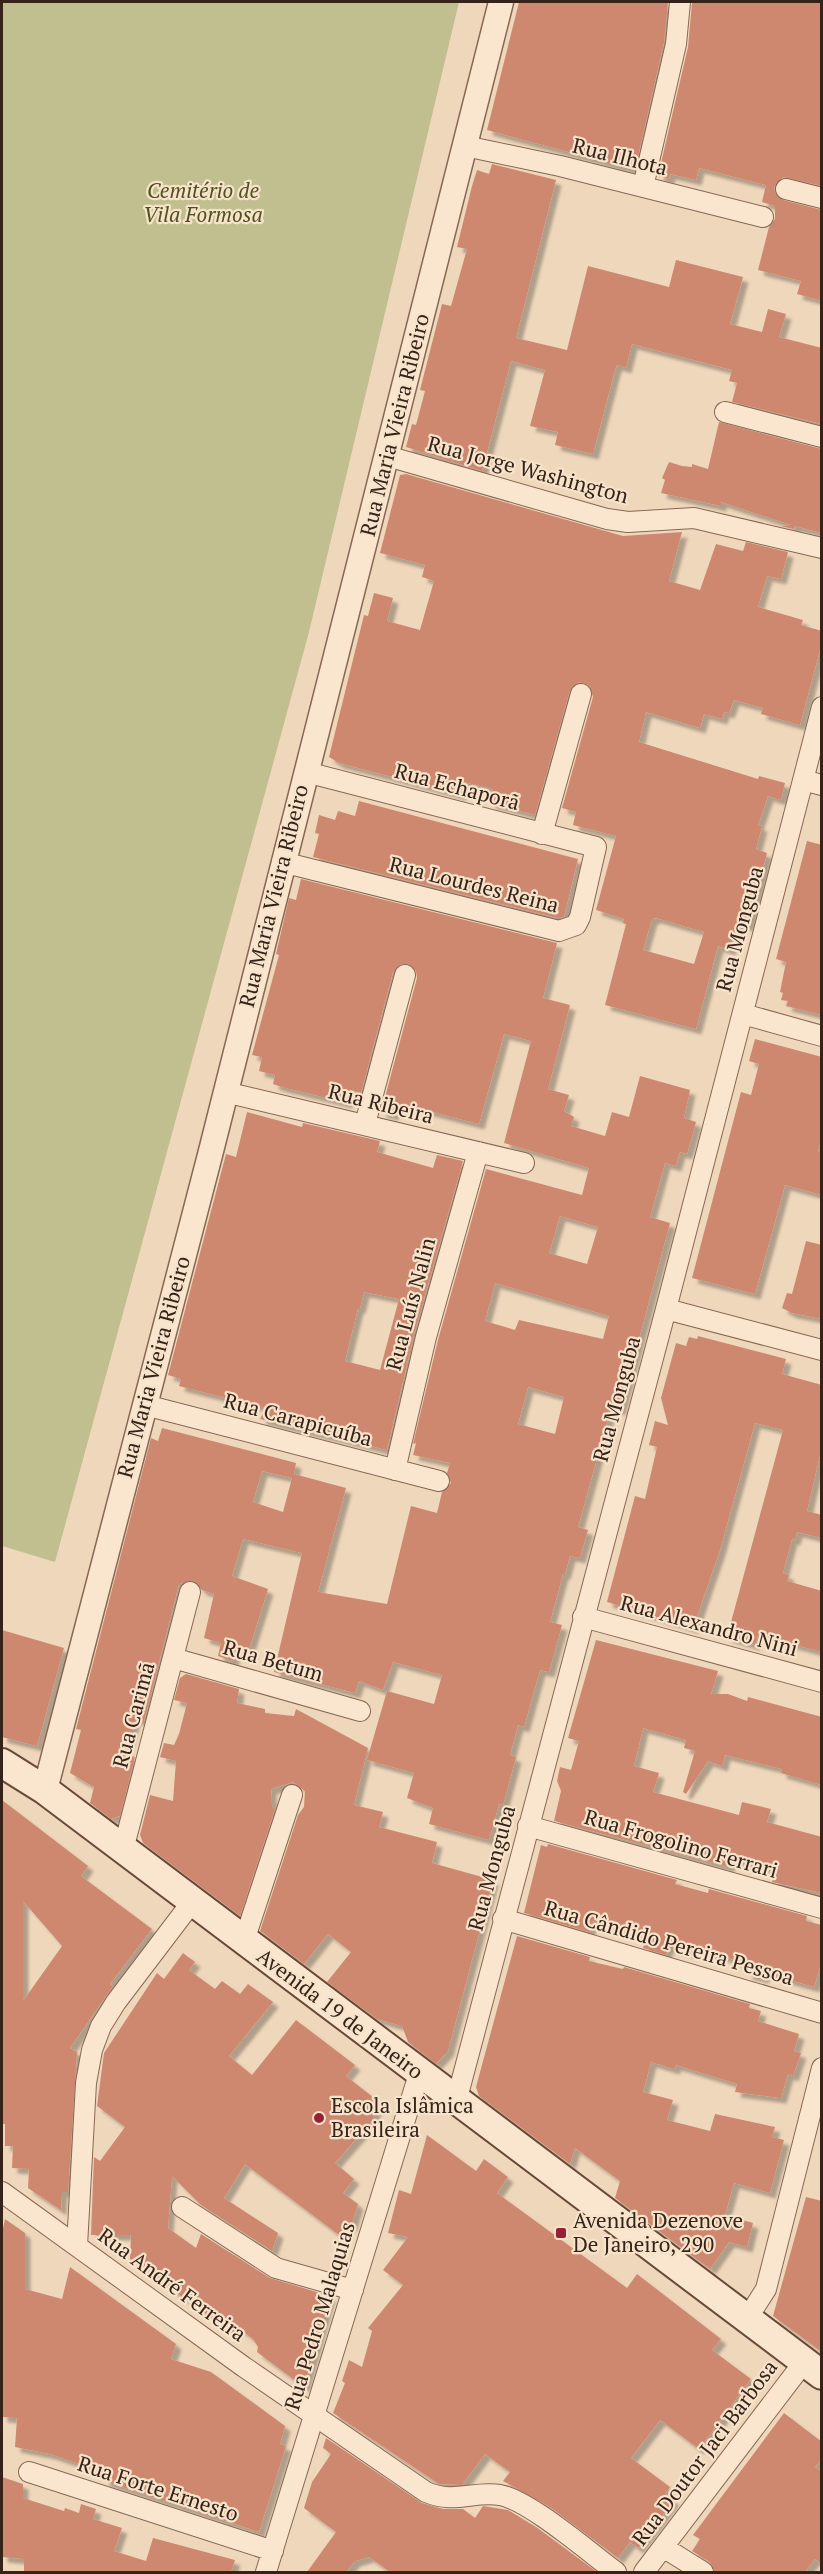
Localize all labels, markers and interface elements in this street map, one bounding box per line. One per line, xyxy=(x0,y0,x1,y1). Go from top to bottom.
street label: Rua Ilhota xyxy=(570,131,671,181)
park label: Cemitério de Vila Formosa xyxy=(143,176,263,228)
street label: Rua Maria Vieira Ribeiro xyxy=(353,311,435,539)
street label: Rua Jorge Washington xyxy=(425,429,632,509)
street label: Rua Echaporã xyxy=(392,756,523,816)
street label: Rua Maria Vieira Ribeiro xyxy=(232,782,314,1010)
street label: Rua Lourdes Reina xyxy=(387,849,562,919)
street label: Rua Monguba xyxy=(709,863,769,994)
street label: Rua Ribeira xyxy=(326,1076,437,1130)
street label: Rua Luís Nalin xyxy=(379,1234,441,1373)
street label: Rua Maria Vieira Ribeiro xyxy=(110,1253,196,1481)
street label: Rua Monguba xyxy=(586,1333,646,1464)
street label: Rua Carapicuíba xyxy=(221,1386,376,1452)
street label: Rua Alexandro Nini xyxy=(617,1588,801,1662)
street label: Rua Betum xyxy=(220,1632,326,1688)
street label: Rua Carimã xyxy=(105,1658,161,1771)
street label: Rua Monguba xyxy=(461,1802,521,1933)
street label: Rua Frogolino Ferrari xyxy=(581,1802,781,1884)
street label: Rua Cândido Pereira Pessoa xyxy=(541,1893,798,1991)
street label: Avenida 19 de Janeiro xyxy=(252,1941,429,2085)
place label: Escola Islâmica Brasileira xyxy=(331,2091,474,2143)
marker: Escola Islâmica Brasileira xyxy=(312,2111,326,2125)
place label: Avenida Dezenove De Janeiro, 290 xyxy=(573,2206,743,2258)
street label: Rua Pedro Malaquias xyxy=(277,2218,361,2413)
street label: Rua André Ferreira xyxy=(93,2221,253,2348)
marker: Avenida Dezenove De Janeiro, 290 xyxy=(554,2226,568,2240)
street label: Rua Doutor Jaci Barbosa xyxy=(625,2354,783,2551)
street label: Rua Forte Ernesto xyxy=(74,2449,242,2527)

